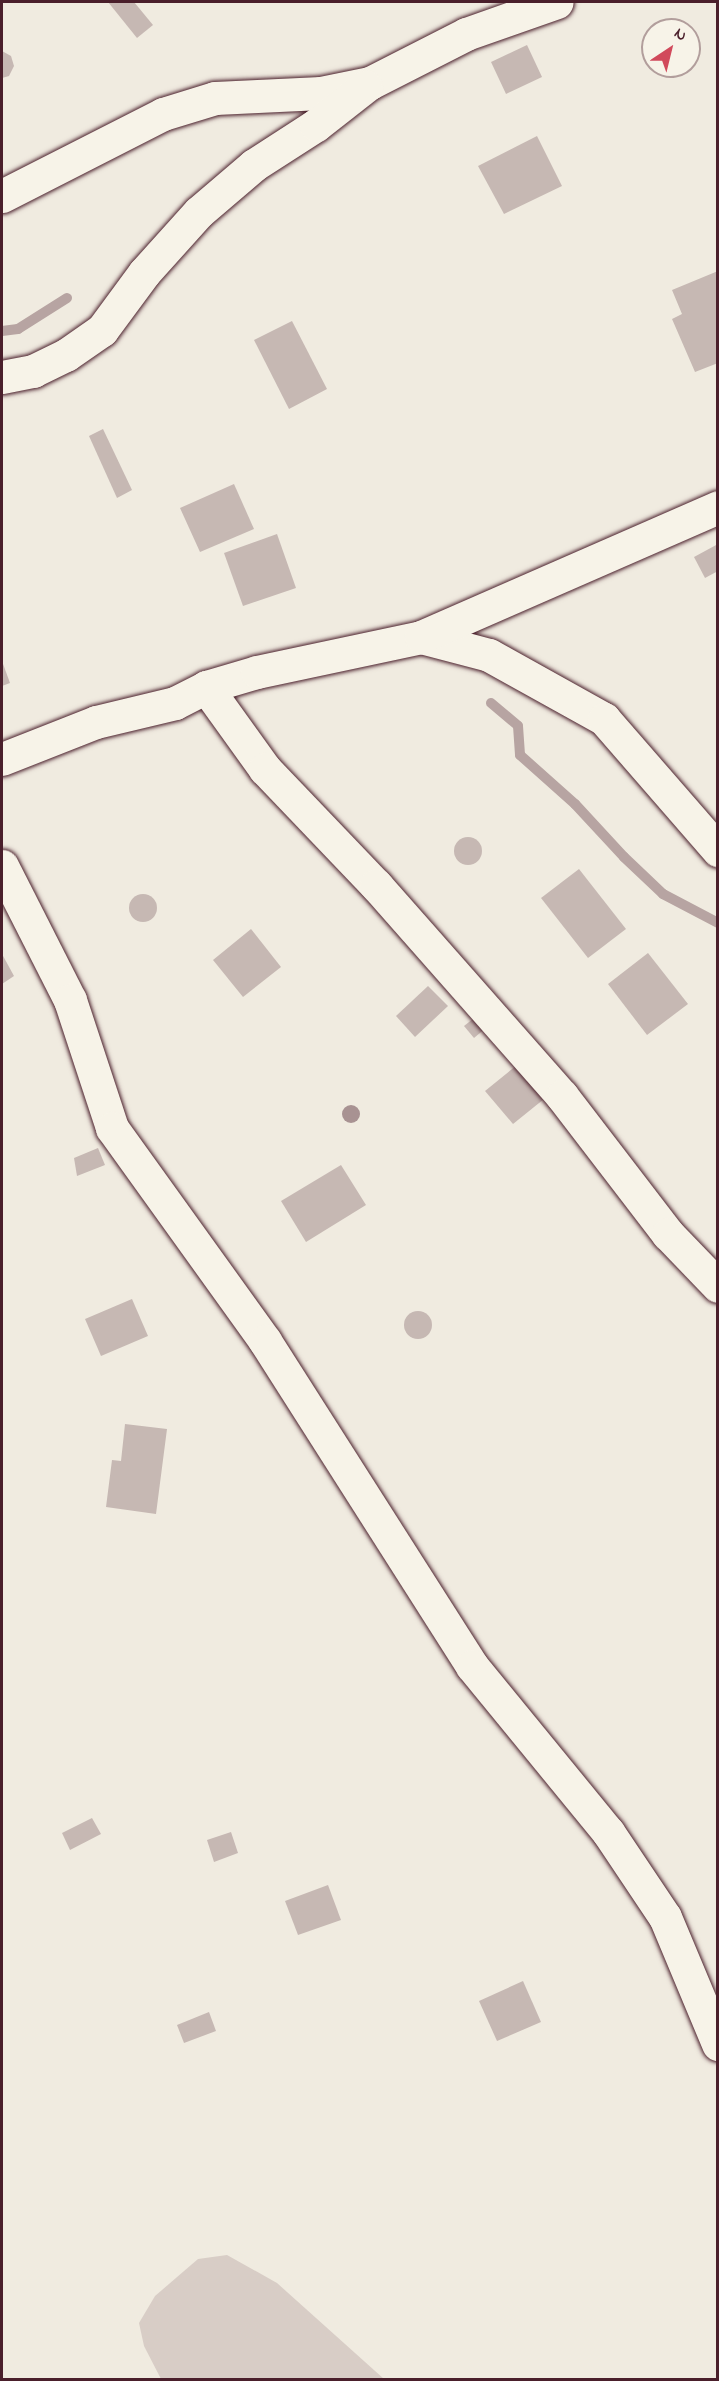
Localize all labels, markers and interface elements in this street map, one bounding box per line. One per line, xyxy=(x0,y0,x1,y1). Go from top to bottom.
north arrow xyxy=(641,18,701,78)
text: N xyxy=(669,22,691,48)

